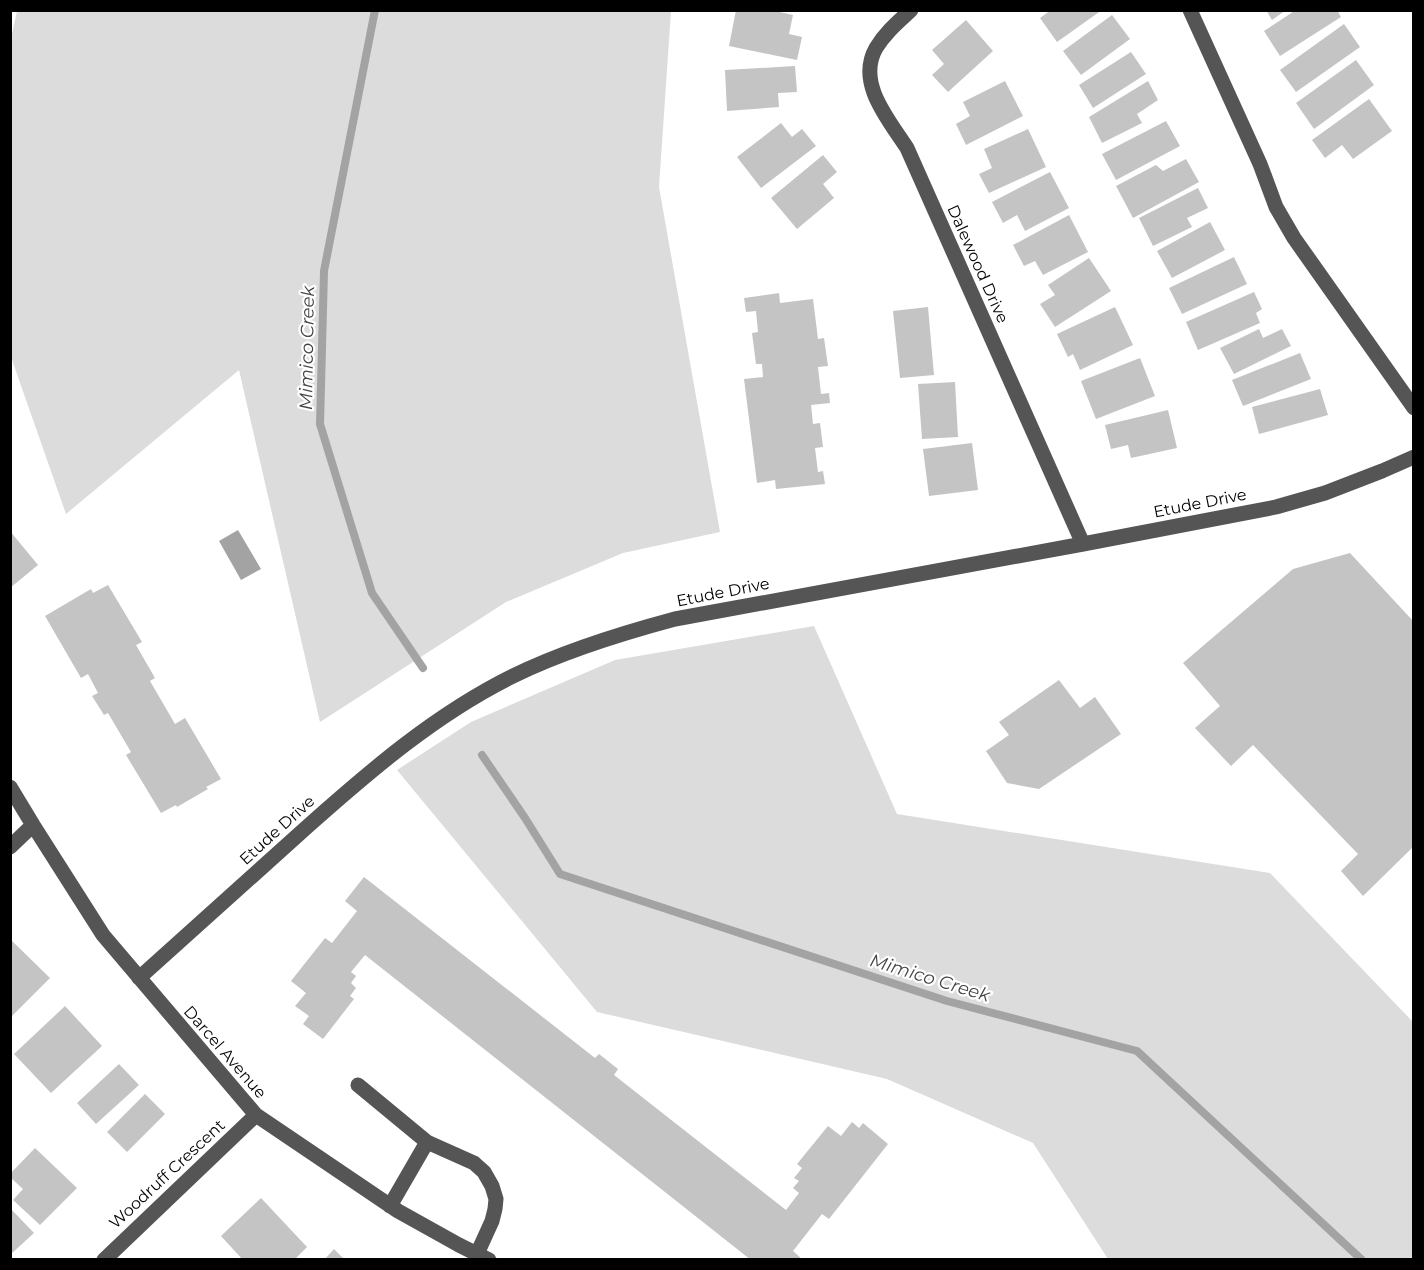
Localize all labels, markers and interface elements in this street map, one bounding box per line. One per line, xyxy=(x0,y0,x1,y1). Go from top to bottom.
street label: Dalewood Drive xyxy=(943,202,1013,326)
water label: Mimico Creek xyxy=(295,284,319,410)
street label: Etude Drive xyxy=(1152,485,1248,521)
street label: Etude Drive xyxy=(675,574,771,610)
street label: Etude Drive xyxy=(236,791,318,869)
water label: Mimico Creek xyxy=(867,949,994,1007)
street label: Darcel Avenue xyxy=(180,1002,270,1102)
street label: Woodruff Crescent xyxy=(105,1115,229,1232)

